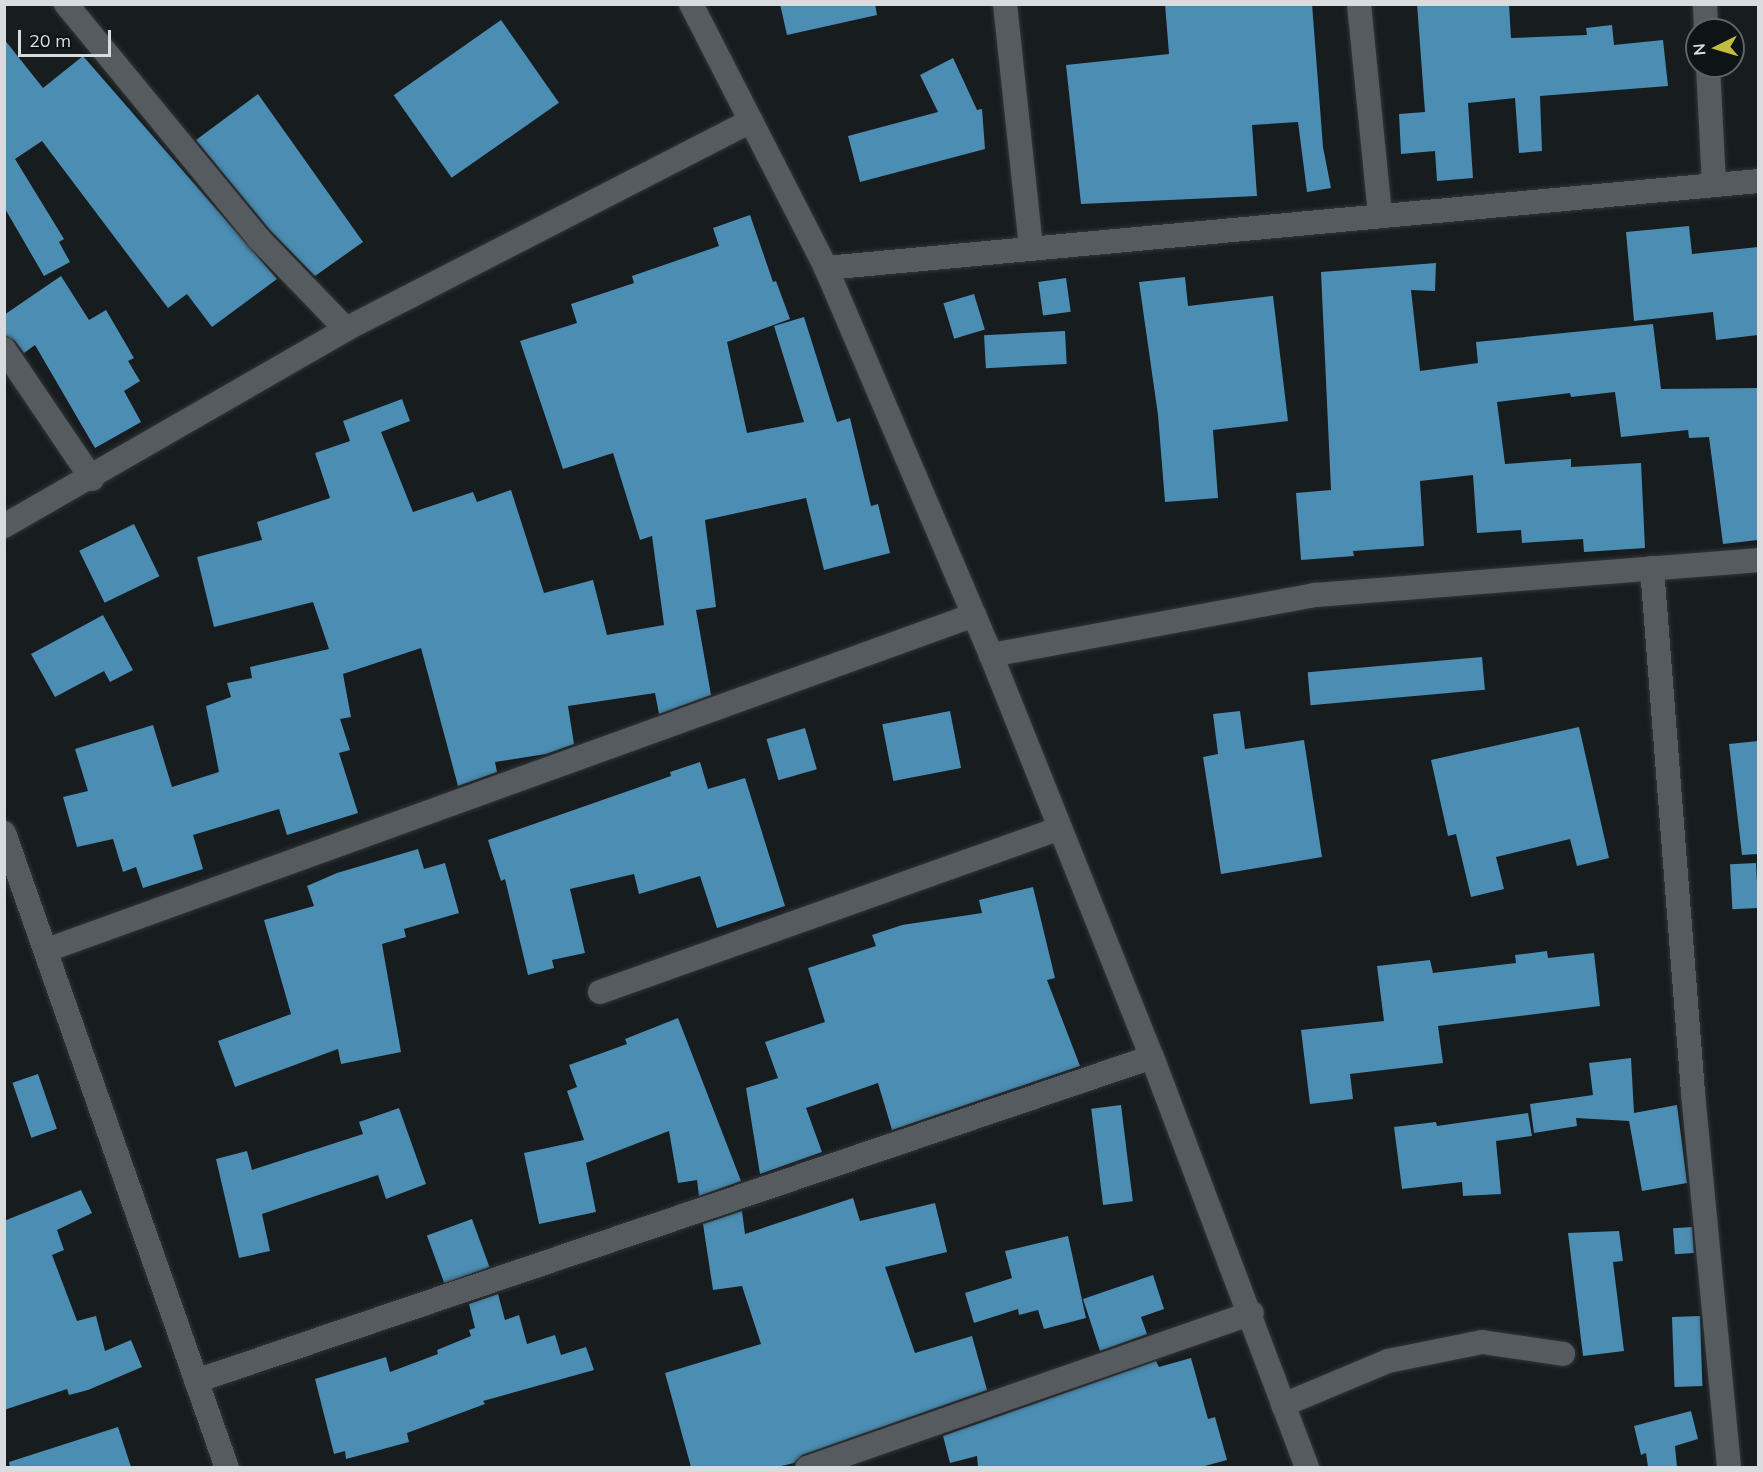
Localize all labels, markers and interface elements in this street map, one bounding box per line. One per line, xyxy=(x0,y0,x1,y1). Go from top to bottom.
scale bar xyxy=(21,18,114,56)
north arrow xyxy=(1685,18,1745,78)
text: 20 m xyxy=(29,29,71,52)
text: N xyxy=(1689,42,1710,56)

